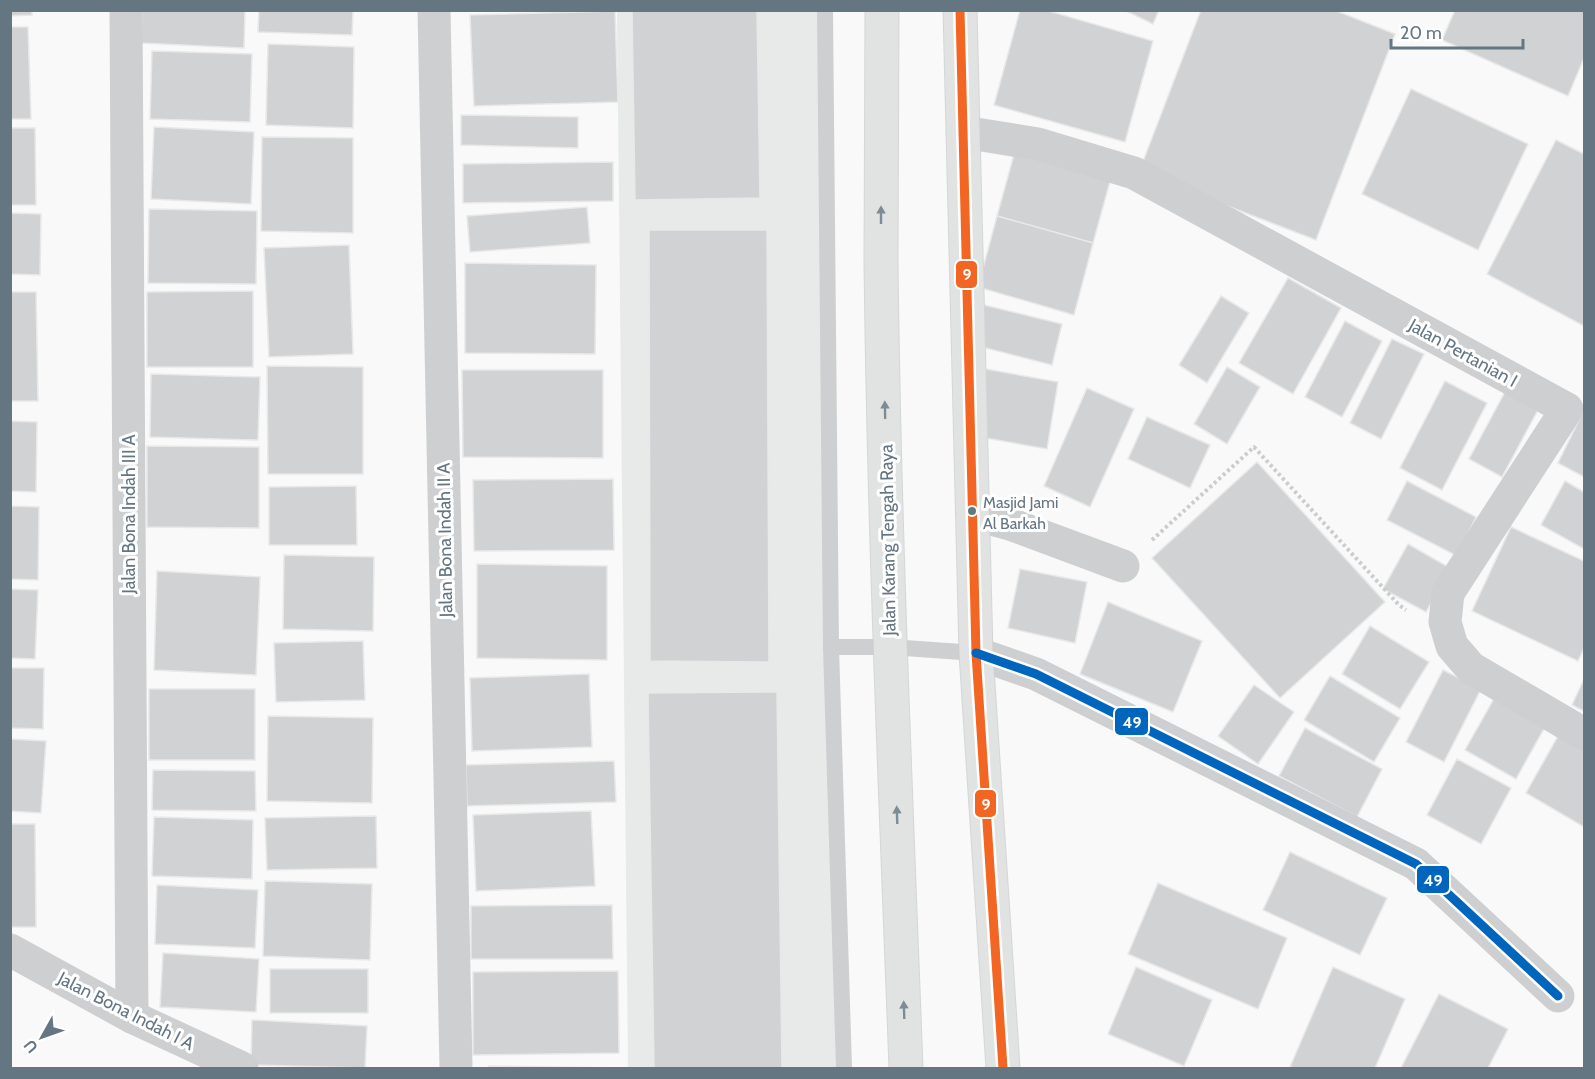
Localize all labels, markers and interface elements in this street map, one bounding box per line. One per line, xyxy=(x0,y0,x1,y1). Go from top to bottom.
scale bar xyxy=(1391,12,1523,50)
text: 20 m xyxy=(1400,22,1442,44)
one-way arrow xyxy=(876,206,886,225)
line badge: 9 xyxy=(955,260,978,289)
text: 9 xyxy=(963,265,972,284)
street label: Jalan Pertanian I xyxy=(1404,314,1521,392)
one-way arrow xyxy=(880,401,890,420)
street label: Jalan Bona Indah III A xyxy=(118,434,140,595)
street label: Jalan Karang Tengah Raya xyxy=(875,444,901,637)
street label: Jalan Bona Indah II A xyxy=(433,462,457,619)
place label: Masjid Jami Al Barkah xyxy=(983,493,1059,533)
marker: Masjid Jami Al Barkah xyxy=(966,505,978,517)
line badge: 49 xyxy=(1114,707,1149,736)
text: 49 xyxy=(1123,713,1141,732)
line badge: 9 xyxy=(974,789,997,818)
text: 9 xyxy=(982,795,991,814)
one-way arrow xyxy=(892,806,901,825)
line badge: 49 xyxy=(1416,865,1450,894)
text: 49 xyxy=(1424,871,1442,890)
street label: Jalan Bona Indah I A xyxy=(53,967,198,1055)
one-way arrow xyxy=(899,1001,909,1020)
north arrow xyxy=(12,1007,72,1067)
text: U xyxy=(20,1036,42,1057)

